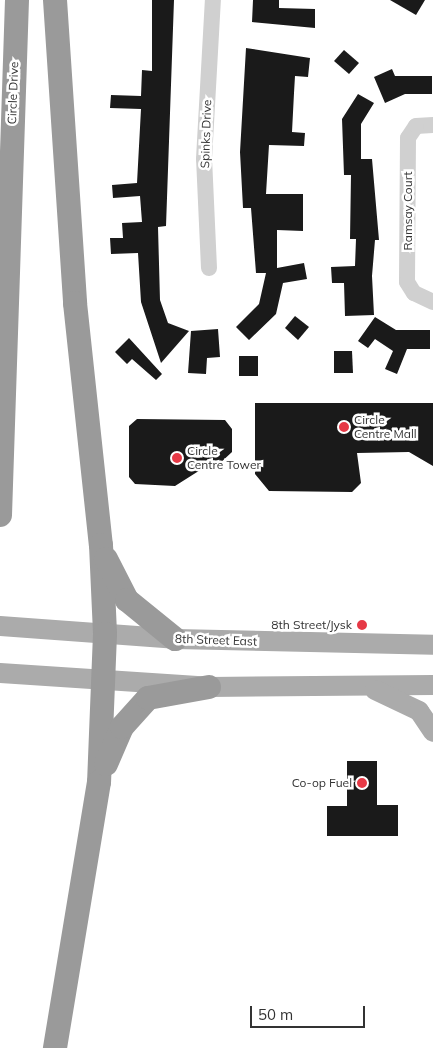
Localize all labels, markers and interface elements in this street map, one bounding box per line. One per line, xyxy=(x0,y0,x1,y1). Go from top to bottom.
street label: Circle Drive xyxy=(5,61,21,125)
street label: Spinks Drive xyxy=(198,99,214,169)
street label: Ramsay Court xyxy=(401,171,415,251)
place label: Circle Centre Mall xyxy=(354,413,417,441)
marker: Circle Centre Mall xyxy=(338,421,350,433)
place label: Circle Centre Tower xyxy=(187,444,261,472)
marker: Circle Centre Tower xyxy=(171,452,183,464)
place label: 8th Street/Jysk xyxy=(271,618,352,632)
marker: 8th Street/Jysk xyxy=(356,619,368,631)
street label: 8th Street East xyxy=(175,631,257,649)
place label: Co-op Fuel xyxy=(292,776,352,790)
marker: Co-op Fuel xyxy=(356,777,368,789)
scale bar xyxy=(253,996,368,1028)
text: 50 m xyxy=(258,1005,293,1024)

